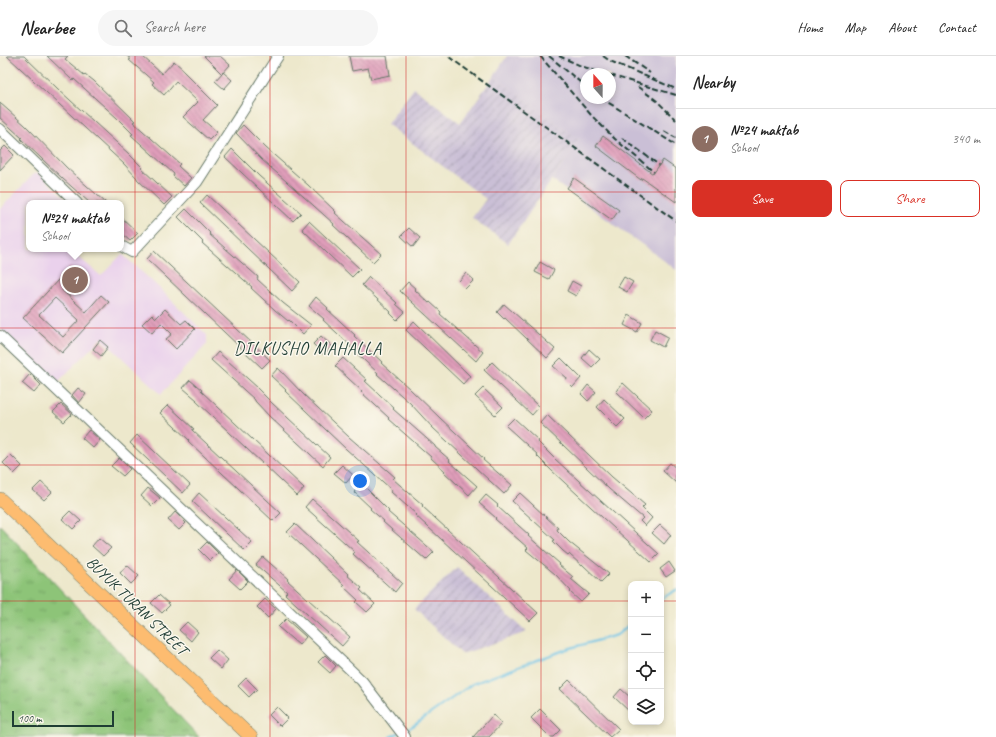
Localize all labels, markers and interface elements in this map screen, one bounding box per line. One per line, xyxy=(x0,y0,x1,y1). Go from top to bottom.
search box xyxy=(98,10,378,46)
text: Nearbee xyxy=(20,16,74,40)
icon: search xyxy=(112,17,134,39)
text: Search here xyxy=(144,18,205,37)
text: Home xyxy=(797,19,823,36)
text: Map xyxy=(845,19,866,36)
text: About xyxy=(888,19,916,36)
text: Contact xyxy=(938,19,976,36)
north arrow xyxy=(580,68,616,104)
text: Nearby xyxy=(692,72,735,93)
text: №24 maktab xyxy=(730,121,798,140)
text: 1 xyxy=(702,131,708,147)
text: 340 m xyxy=(952,131,980,147)
text: School xyxy=(730,140,758,156)
button: Save xyxy=(692,180,832,217)
button: Share xyxy=(840,180,980,217)
popup xyxy=(26,200,124,252)
text: №24 maktab xyxy=(41,209,109,228)
text: School xyxy=(41,228,69,244)
pin: 1 xyxy=(62,265,88,295)
district label: DILKUSHO MAHALLA xyxy=(234,338,383,359)
your location xyxy=(350,471,370,491)
street label: BUYUK TURAN STREET xyxy=(82,552,195,662)
map controls xyxy=(628,581,664,725)
button: + xyxy=(628,581,664,617)
button: − xyxy=(628,617,664,653)
button: locate xyxy=(628,653,664,689)
button: layers xyxy=(628,689,664,725)
scale bar xyxy=(12,709,114,728)
text: 100 m xyxy=(18,711,42,725)

